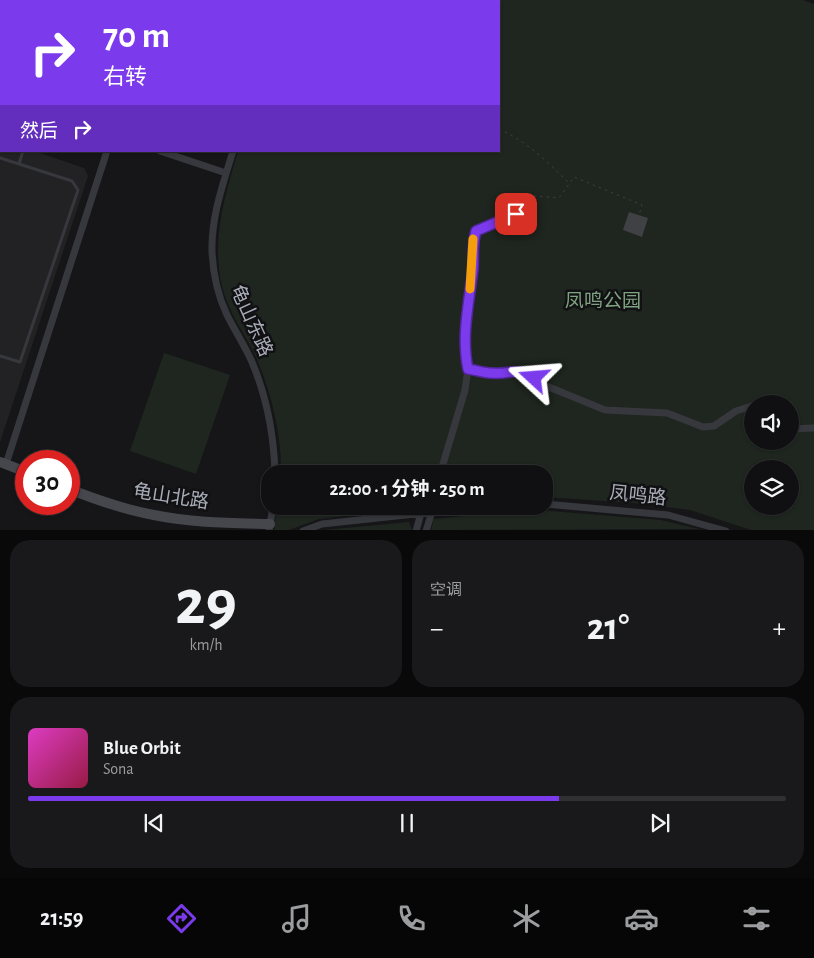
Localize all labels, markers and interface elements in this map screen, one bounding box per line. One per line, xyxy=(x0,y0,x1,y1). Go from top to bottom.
text: 70 m xyxy=(103,19,170,54)
icon: right xyxy=(20,20,85,85)
text: 右转 xyxy=(103,66,147,88)
icon: right xyxy=(68,115,96,143)
text: 然后 xyxy=(20,122,58,141)
pin xyxy=(495,193,537,235)
icon: arrive xyxy=(502,200,530,228)
street label: 龟山东路 xyxy=(227,282,277,360)
park label: 凤鸣公园 xyxy=(565,290,641,311)
position arrow xyxy=(507,351,559,403)
map controls xyxy=(744,395,799,515)
button: sound xyxy=(744,395,799,450)
speed limit sign: 30 xyxy=(15,450,80,515)
button: layers xyxy=(744,460,799,515)
street label: 龟山北路 xyxy=(132,480,210,512)
text: 22:00 · 1 分钟 · 250 m xyxy=(329,480,485,499)
street label: 凤鸣路 xyxy=(609,482,668,508)
text: 29 xyxy=(175,571,237,636)
text: 空调 xyxy=(430,582,462,598)
text: 21° xyxy=(587,609,629,647)
text: − xyxy=(430,615,443,643)
text: + xyxy=(773,615,786,643)
text: km/h xyxy=(189,637,223,653)
text: Blue Orbit xyxy=(103,739,181,758)
text: Sona xyxy=(103,761,134,777)
icon: previous xyxy=(140,809,168,837)
icon: pause xyxy=(393,809,421,837)
icon: next xyxy=(646,809,674,837)
icon: directions xyxy=(164,901,199,936)
icon: music xyxy=(279,901,314,936)
icon: phone xyxy=(394,901,429,936)
icon: climate xyxy=(509,901,544,936)
icon: car xyxy=(624,901,659,936)
icon: filters xyxy=(739,901,774,936)
text: 21:59 xyxy=(40,907,83,929)

